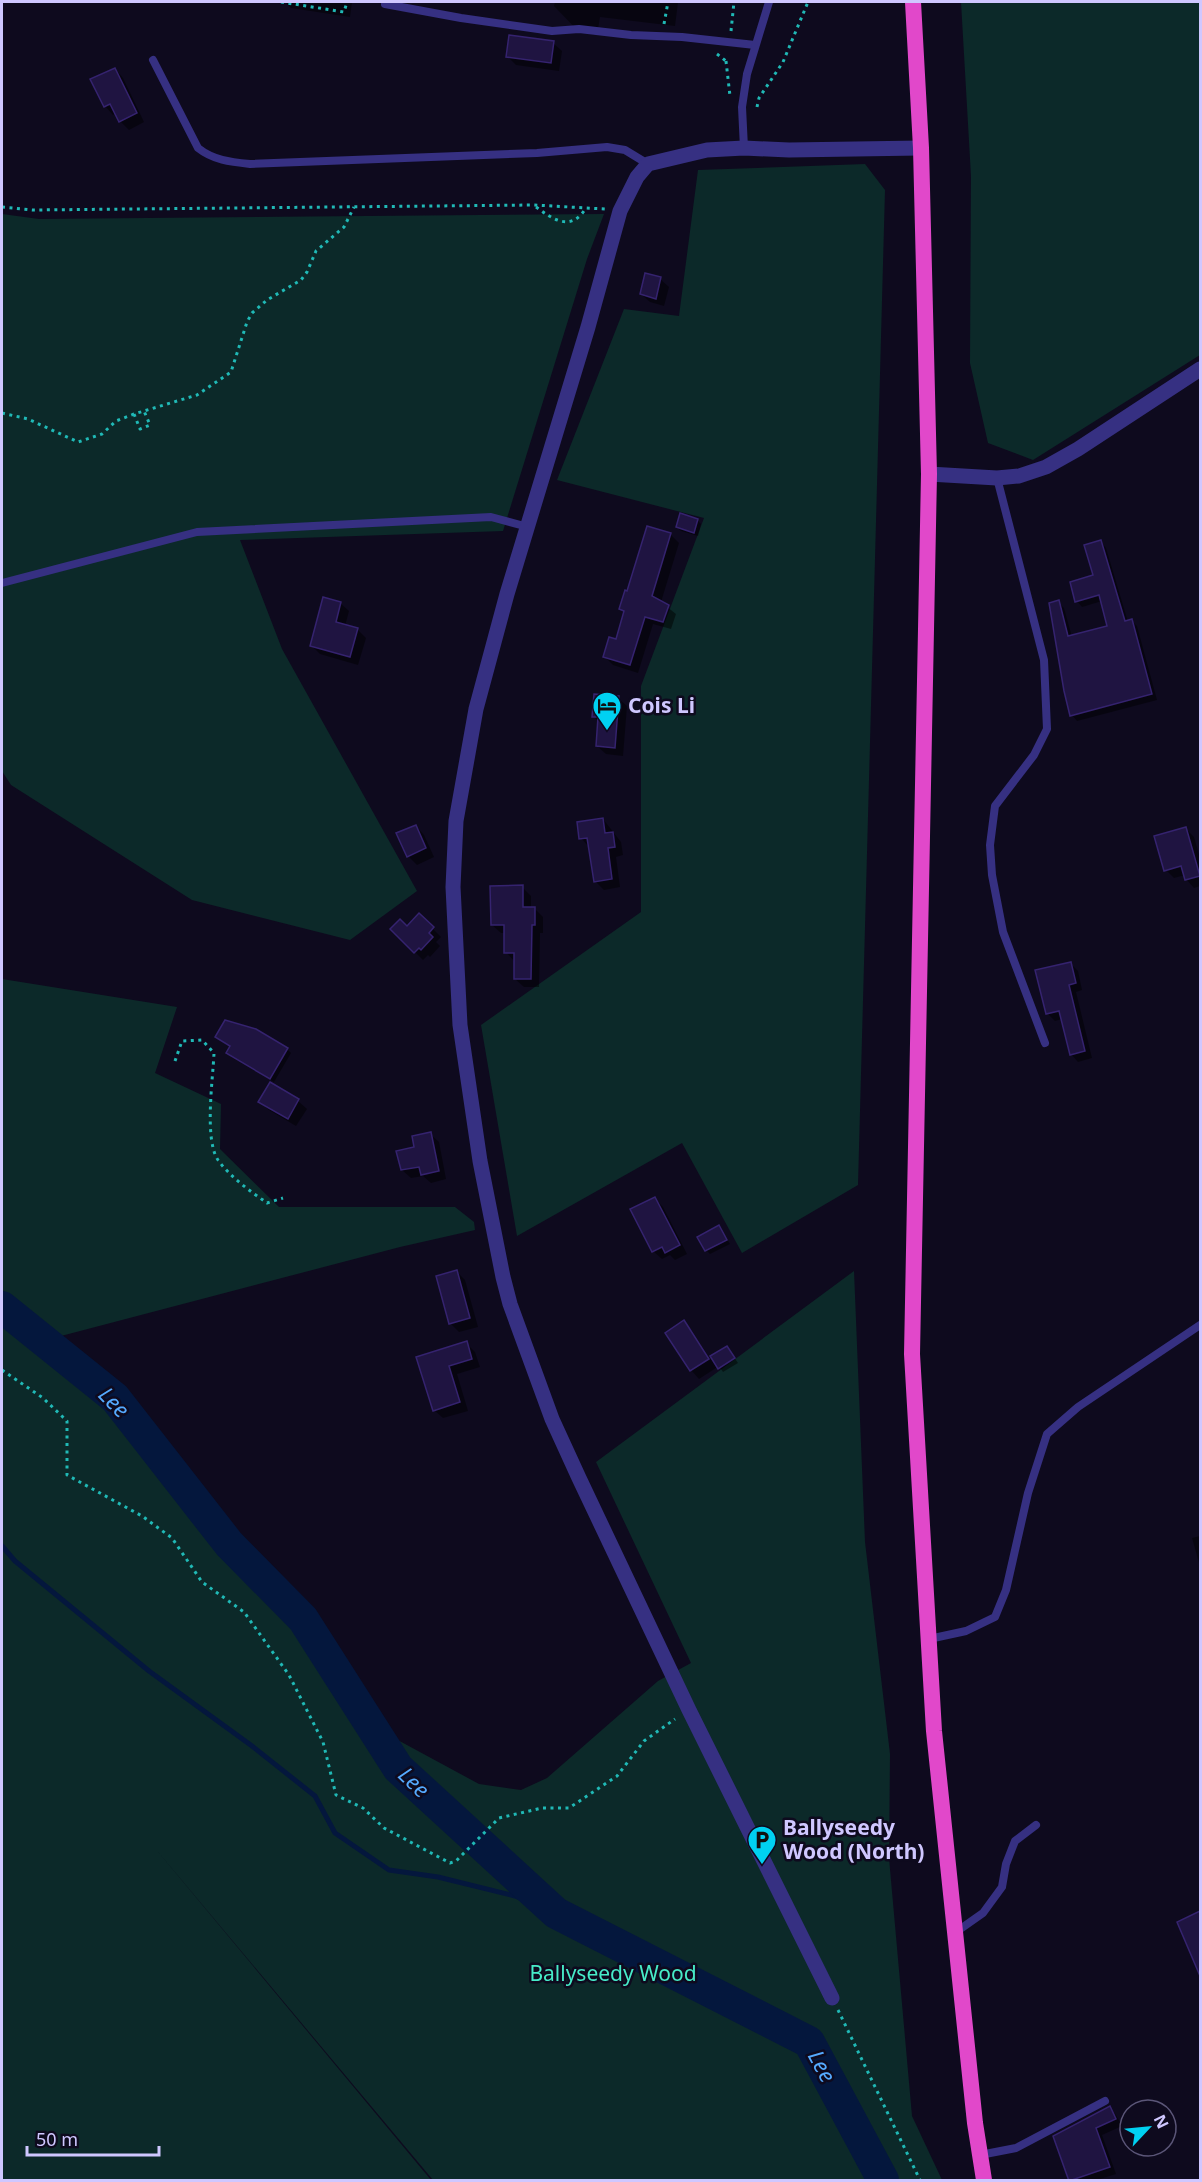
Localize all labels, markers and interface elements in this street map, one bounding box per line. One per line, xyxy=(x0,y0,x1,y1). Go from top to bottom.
hotel icon: Cois Li xyxy=(591,690,623,732)
place label: Cois Li xyxy=(628,691,695,719)
water label: Lee xyxy=(93,1379,137,1423)
water label: Lee xyxy=(393,1759,437,1803)
place label: Ballyseedy Wood (North) xyxy=(783,1813,924,1865)
parking icon: Ballyseedy Wood (North) xyxy=(746,1824,778,1866)
park label: Ballyseedy Wood xyxy=(529,1959,697,1987)
water label: Lee xyxy=(802,2044,844,2087)
north arrow xyxy=(1118,2098,1178,2158)
text: N xyxy=(1149,2111,1174,2132)
scale bar xyxy=(27,2119,159,2157)
text: 50 m xyxy=(36,2127,78,2151)

